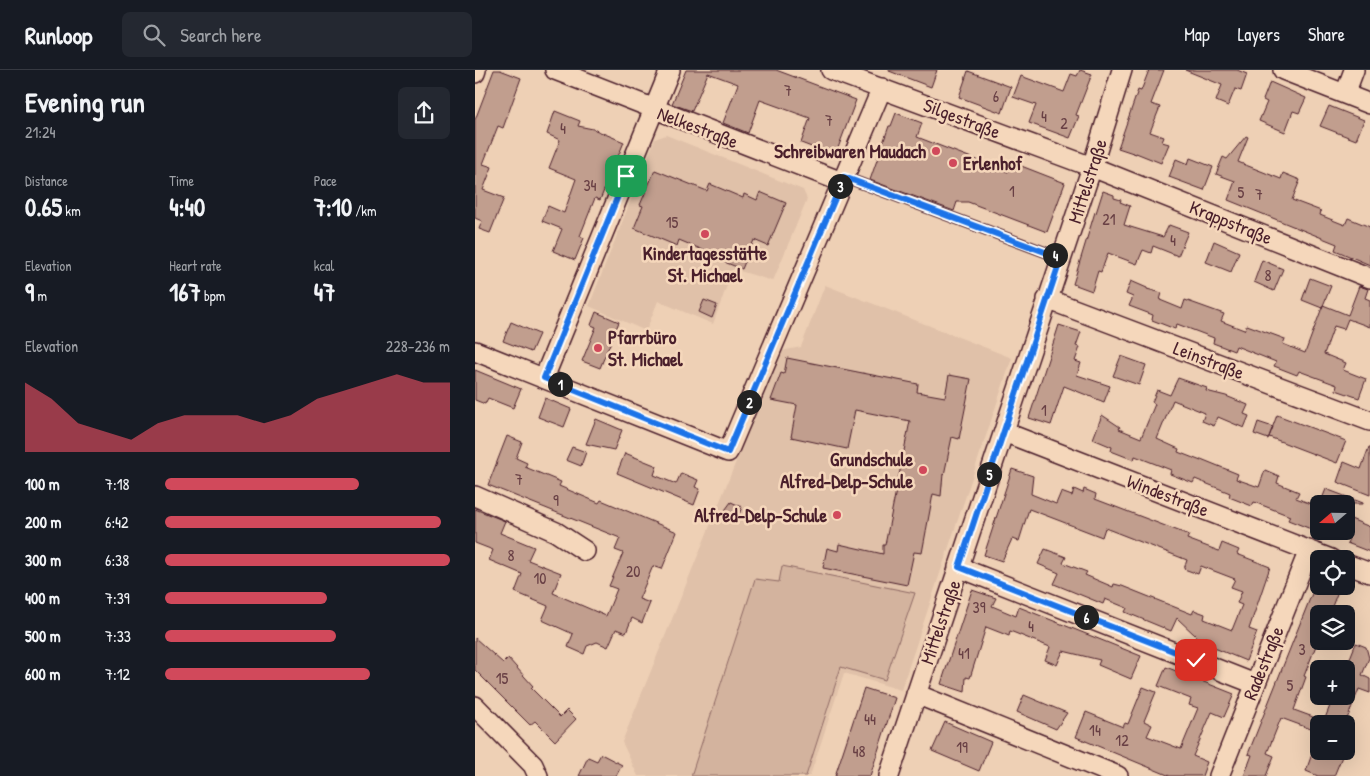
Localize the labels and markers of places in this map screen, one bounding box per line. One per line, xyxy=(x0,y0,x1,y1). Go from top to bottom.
place label: Schreibwaren Maudach xyxy=(774,138,926,164)
marker: Schreibwaren Maudach xyxy=(930,145,942,157)
place label: Erlenhof xyxy=(963,150,1024,176)
pin xyxy=(605,155,647,197)
marker: Erlenhof xyxy=(947,157,959,169)
pin: 3 xyxy=(827,174,853,198)
marker: Kindertagesstätte St. Michael xyxy=(699,228,711,240)
place label: Kindertagesstätte St. Michael xyxy=(643,240,768,288)
pin: 4 xyxy=(1043,242,1067,268)
place label: Pfarrbüro St. Michael xyxy=(608,324,684,372)
marker: Pfarrbüro St. Michael xyxy=(592,342,604,354)
pin: 1 xyxy=(547,372,573,396)
pin: 2 xyxy=(737,390,761,414)
place label: Grundschule Alfred-Delp-Schule xyxy=(780,446,913,495)
pin: 5 xyxy=(977,462,1001,486)
marker: Grundschule Alfred-Delp-Schule xyxy=(917,464,929,476)
place label: Alfred-Delp-Schule xyxy=(694,502,827,529)
marker: Alfred-Delp-Schule xyxy=(831,509,843,521)
pin: 6 xyxy=(1073,604,1099,630)
pin xyxy=(1175,639,1217,681)

